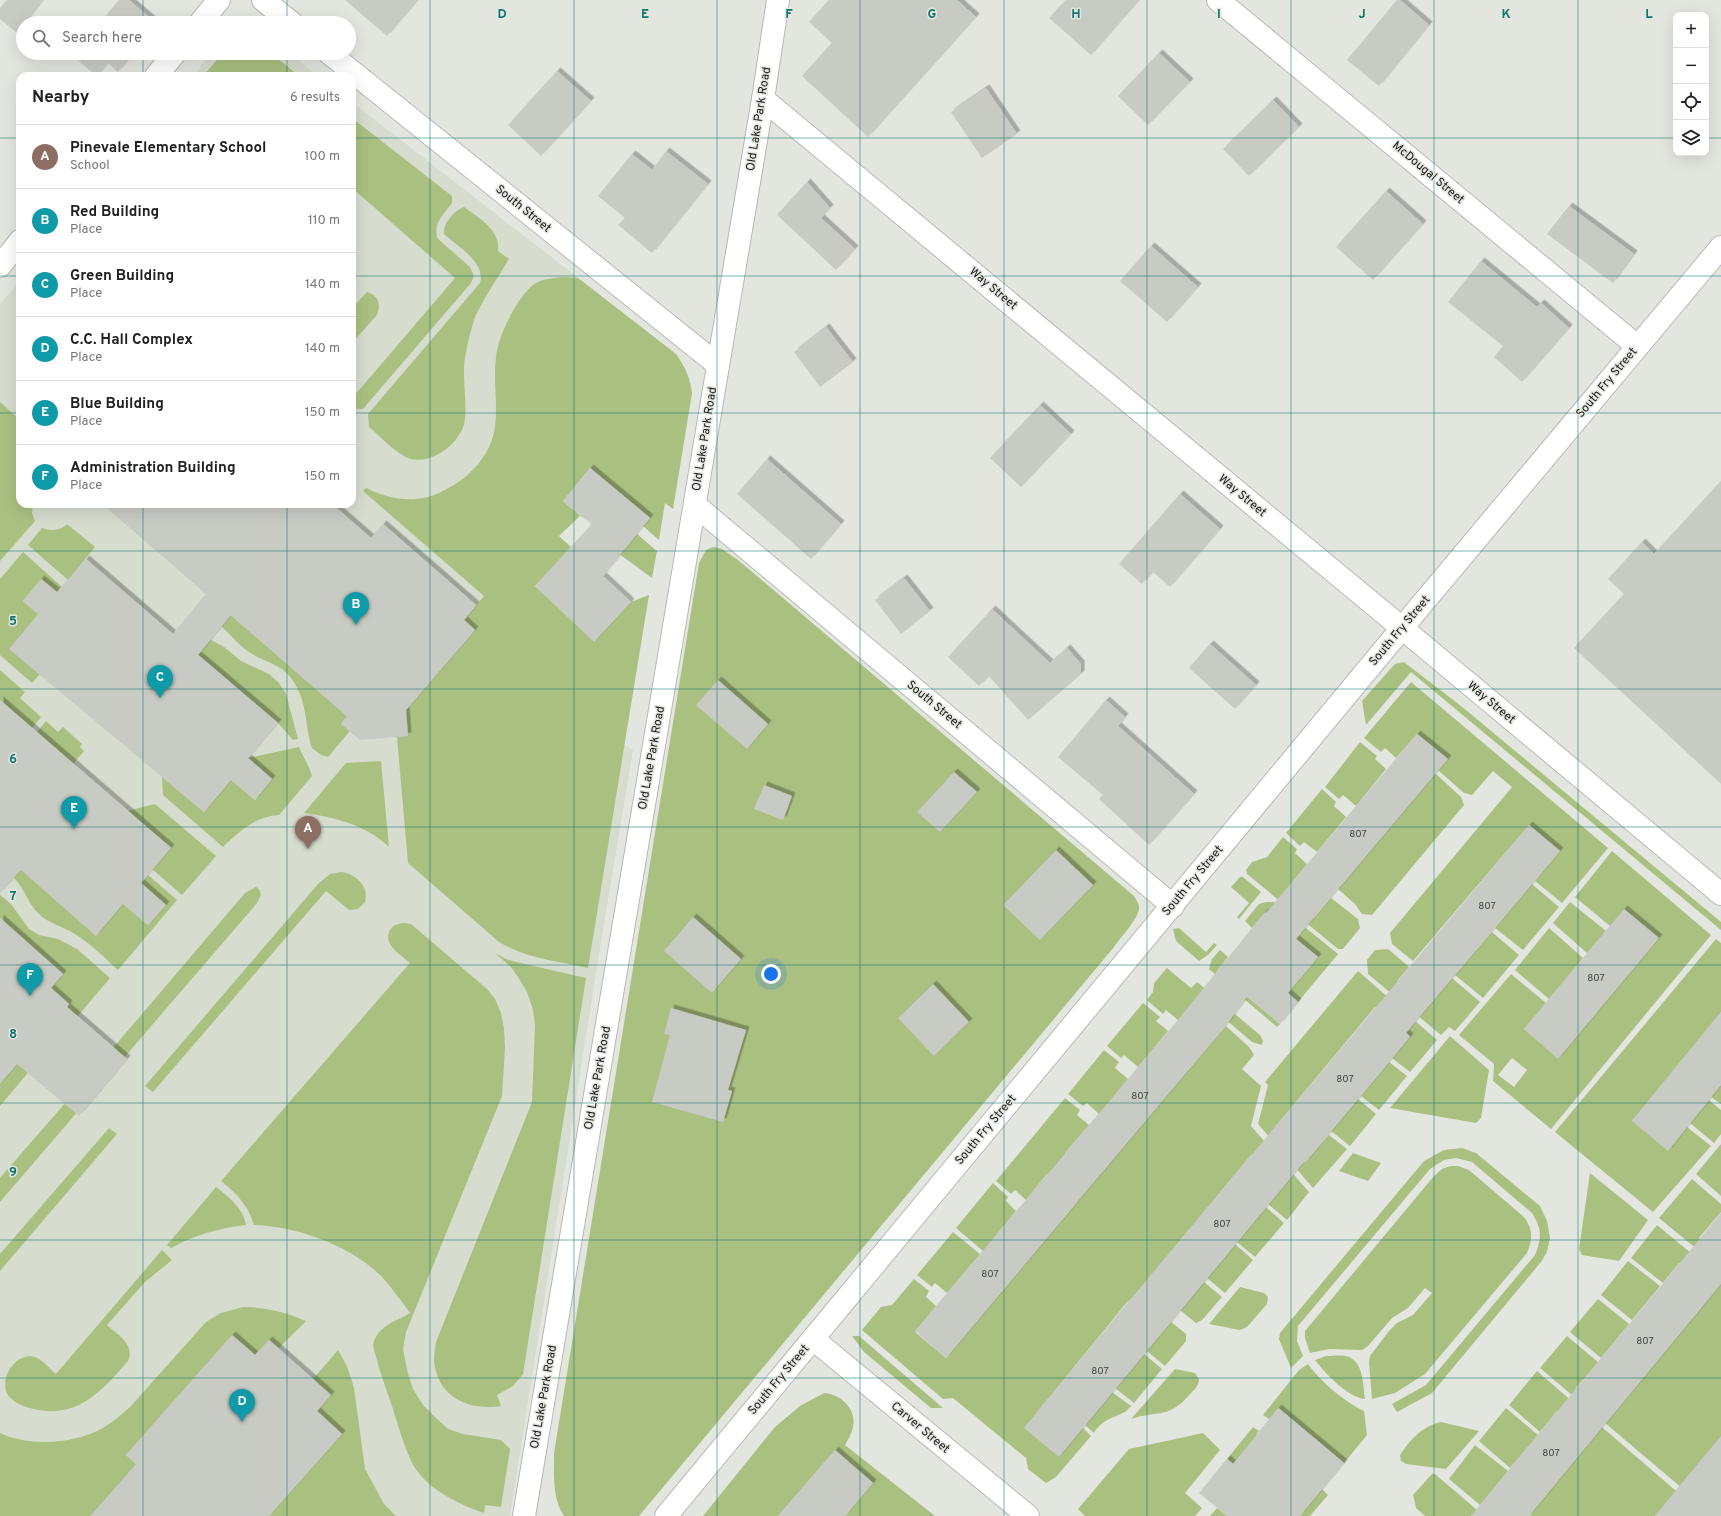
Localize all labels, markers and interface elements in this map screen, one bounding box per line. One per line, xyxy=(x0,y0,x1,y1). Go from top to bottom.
text: D xyxy=(497,7,507,23)
text: E xyxy=(641,7,649,23)
text: F xyxy=(785,7,793,23)
text: G xyxy=(928,7,937,23)
text: H xyxy=(1071,7,1081,23)
text: I xyxy=(1217,7,1221,23)
text: J xyxy=(1358,7,1366,23)
text: K xyxy=(1501,7,1511,23)
text: L xyxy=(1645,7,1653,23)
map controls xyxy=(1673,12,1709,156)
button: + xyxy=(1673,12,1709,48)
search box xyxy=(16,16,356,60)
icon: search xyxy=(30,27,52,49)
text: Search here xyxy=(62,29,142,48)
button: − xyxy=(1673,48,1709,84)
street label: Old Lake Park Road xyxy=(743,66,775,172)
button: locate xyxy=(1673,84,1709,120)
text: Nearby xyxy=(32,87,89,109)
text: 6 results xyxy=(290,90,340,106)
button: layers xyxy=(1673,120,1709,156)
street label: McDougal Street xyxy=(1389,138,1467,208)
text: Pinevale Elementary School xyxy=(70,139,266,158)
text: A xyxy=(40,149,50,165)
text: 100 m xyxy=(304,149,340,165)
text: School xyxy=(70,158,110,174)
street label: South Street xyxy=(492,182,554,236)
text: Red Building xyxy=(70,203,159,222)
text: B xyxy=(41,213,49,229)
text: 110 m xyxy=(308,213,340,229)
text: Place xyxy=(70,222,102,238)
street label: Way Street xyxy=(966,264,1020,314)
text: Green Building xyxy=(70,267,174,286)
text: C xyxy=(41,277,49,293)
text: 140 m xyxy=(305,277,340,293)
text: Place xyxy=(70,286,102,302)
text: C.C. Hall Complex xyxy=(70,331,193,350)
text: D xyxy=(40,341,50,357)
text: 140 m xyxy=(305,341,340,357)
street label: South Fry Street xyxy=(1573,344,1641,422)
text: Place xyxy=(70,350,102,366)
street label: Old Lake Park Road xyxy=(689,386,721,492)
text: Blue Building xyxy=(70,395,164,414)
text: E xyxy=(41,405,49,421)
text: 150 m xyxy=(305,405,340,421)
text: Place xyxy=(70,414,102,430)
text: Administration Building xyxy=(70,459,236,478)
text: F xyxy=(41,469,49,485)
text: 150 m xyxy=(305,469,340,485)
street label: Way Street xyxy=(1215,471,1269,521)
text: Place xyxy=(70,478,102,494)
pin: B xyxy=(343,592,369,625)
street label: South Fry Street xyxy=(1366,592,1434,670)
text: 5 xyxy=(9,614,17,630)
pin: C xyxy=(147,665,173,698)
street label: South Street xyxy=(903,677,965,733)
street label: Way Street xyxy=(1464,678,1518,728)
street label: Old Lake Park Road xyxy=(635,705,669,811)
text: 6 xyxy=(9,752,17,768)
pin: E xyxy=(61,796,87,829)
pin: A xyxy=(295,816,321,849)
house number: 807 xyxy=(1349,828,1367,841)
street label: South Fry Street xyxy=(1159,842,1227,920)
text: 7 xyxy=(10,889,17,905)
house number: 807 xyxy=(1478,900,1496,913)
pin: F xyxy=(17,963,43,996)
your location xyxy=(761,964,781,984)
house number: 807 xyxy=(1587,972,1605,985)
street label: Old Lake Park Road xyxy=(581,1025,615,1131)
text: 8 xyxy=(9,1027,17,1043)
house number: 807 xyxy=(1336,1073,1354,1086)
house number: 807 xyxy=(1131,1090,1149,1103)
street label: South Fry Street xyxy=(952,1091,1020,1169)
text: 9 xyxy=(9,1165,17,1181)
house number: 807 xyxy=(1213,1218,1231,1231)
house number: 807 xyxy=(981,1268,999,1281)
house number: 807 xyxy=(1636,1335,1654,1348)
street label: South Fry Street xyxy=(745,1341,813,1419)
street label: Old Lake Park Road xyxy=(527,1344,561,1450)
house number: 807 xyxy=(1091,1365,1109,1378)
pin: D xyxy=(229,1389,255,1422)
street label: Carver Street xyxy=(887,1399,953,1457)
house number: 807 xyxy=(1542,1447,1560,1460)

